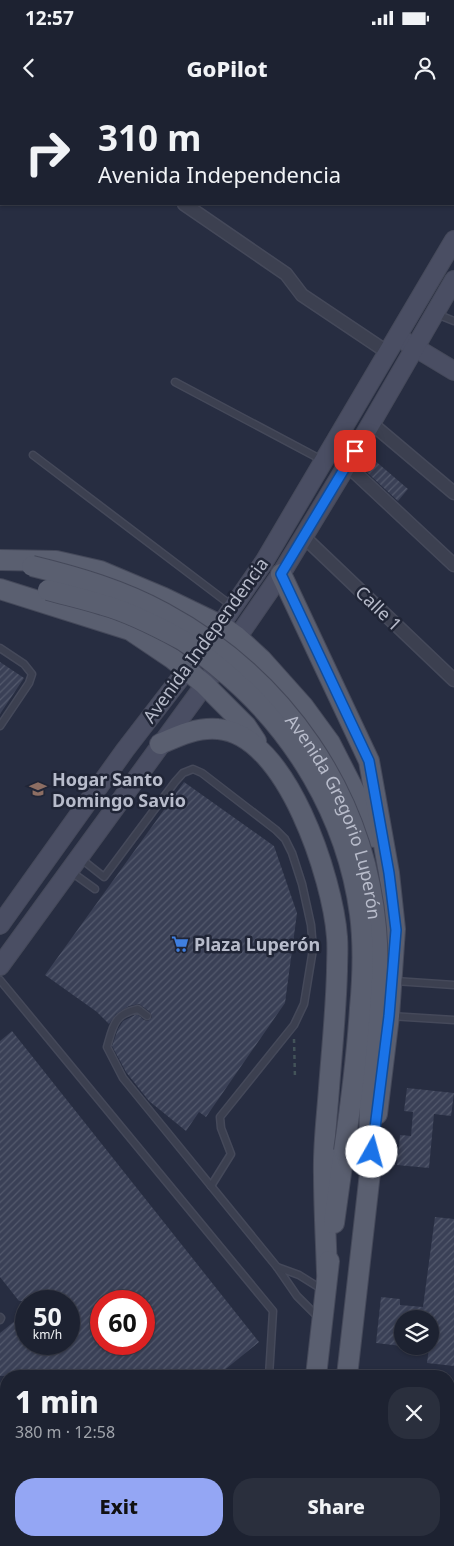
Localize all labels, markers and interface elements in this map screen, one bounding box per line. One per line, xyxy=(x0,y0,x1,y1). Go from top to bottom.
text: 12:57 xyxy=(25,5,74,31)
text: GoPilot xyxy=(186,53,268,83)
icon: back xyxy=(15,54,43,82)
icon: person xyxy=(411,54,439,82)
text: 310 m xyxy=(98,114,201,161)
icon: right xyxy=(15,120,80,185)
text: Avenida Independencia xyxy=(98,159,341,189)
pin xyxy=(334,430,376,472)
icon: arrive xyxy=(341,437,369,465)
street label: Avenida Independencia xyxy=(137,552,273,728)
street label: Calle 1 xyxy=(351,580,407,636)
street label: Avenida Gregorio Luperón xyxy=(280,709,387,921)
place label: Hogar Santo Domingo Savio xyxy=(52,767,186,812)
school or university icon: Hogar Santo Domingo Savio xyxy=(28,779,48,799)
place label: Plaza Luperón xyxy=(194,932,320,956)
supermarket icon: Plaza Luperón xyxy=(170,934,190,954)
position arrow xyxy=(345,1125,397,1177)
speed limit sign: 60 xyxy=(90,1290,155,1355)
text: 50 xyxy=(33,1299,62,1333)
map controls xyxy=(394,1310,439,1355)
button: layers xyxy=(394,1310,439,1355)
text: km/h xyxy=(33,1326,62,1343)
text: 1 min xyxy=(15,1381,99,1422)
button: close xyxy=(388,1387,440,1439)
text: 380 m · 12:58 xyxy=(15,1421,115,1443)
button: Exit xyxy=(15,1478,223,1536)
button: Share xyxy=(233,1478,440,1536)

